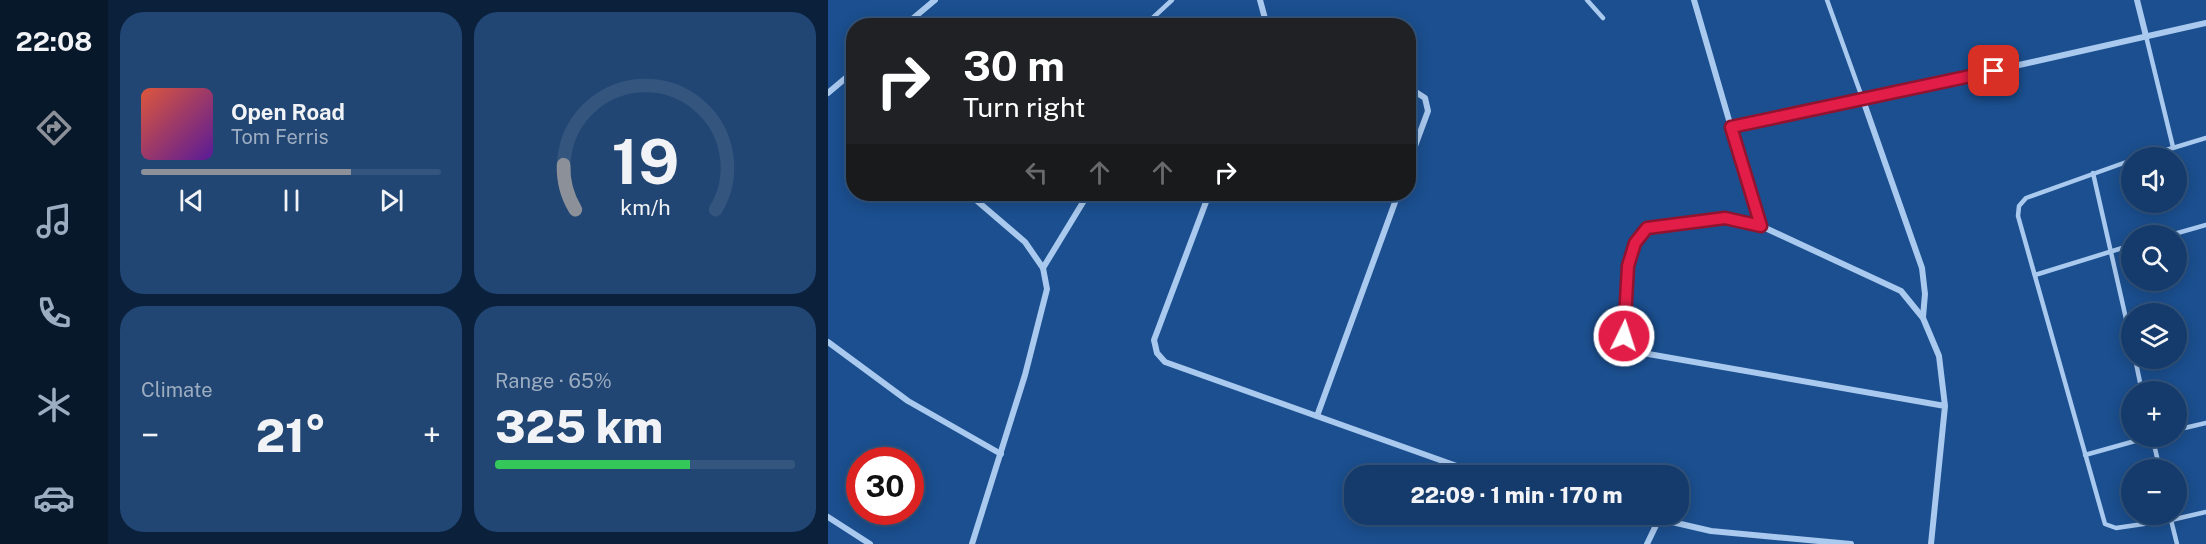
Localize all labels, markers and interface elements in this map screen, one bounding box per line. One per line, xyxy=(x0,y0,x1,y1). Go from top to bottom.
text: 22:08 xyxy=(15,25,93,57)
text: 30 m xyxy=(963,41,1065,90)
icon: right xyxy=(864,42,942,120)
pin xyxy=(1968,45,2019,96)
icon: arrive xyxy=(1977,54,2010,87)
text: Turn right xyxy=(963,91,1086,123)
text: Open Road xyxy=(231,99,345,125)
icon: directions xyxy=(33,107,75,149)
text: Tom Ferris xyxy=(231,125,329,149)
text: 19 xyxy=(611,125,679,198)
map controls xyxy=(2121,147,2187,525)
button: sound xyxy=(2121,147,2187,213)
icon: left xyxy=(1020,156,1053,189)
icon: ahead xyxy=(1083,156,1116,189)
icon: ahead xyxy=(1146,156,1179,189)
icon: right xyxy=(1209,156,1242,189)
icon: previous xyxy=(175,184,208,217)
icon: pause xyxy=(275,184,308,217)
icon: next xyxy=(375,184,408,217)
text: km/h xyxy=(620,195,670,220)
icon: music xyxy=(33,200,75,242)
button: search xyxy=(2121,225,2187,291)
icon: phone xyxy=(33,292,75,334)
button: layers xyxy=(2121,303,2187,369)
position arrow xyxy=(1592,304,1656,368)
text: Range · 65% xyxy=(495,369,612,393)
text: Climate xyxy=(141,378,213,402)
button: + xyxy=(2121,381,2187,447)
icon: climate xyxy=(33,384,75,426)
text: 325 km xyxy=(495,400,663,453)
text: 21° xyxy=(256,409,326,462)
text: − xyxy=(141,416,159,454)
text: + xyxy=(423,416,441,454)
speed limit sign: 30 xyxy=(846,447,924,525)
button: − xyxy=(2121,459,2187,525)
icon: car xyxy=(33,477,75,519)
text: 22:09 · 1 min · 170 m xyxy=(1410,482,1623,508)

